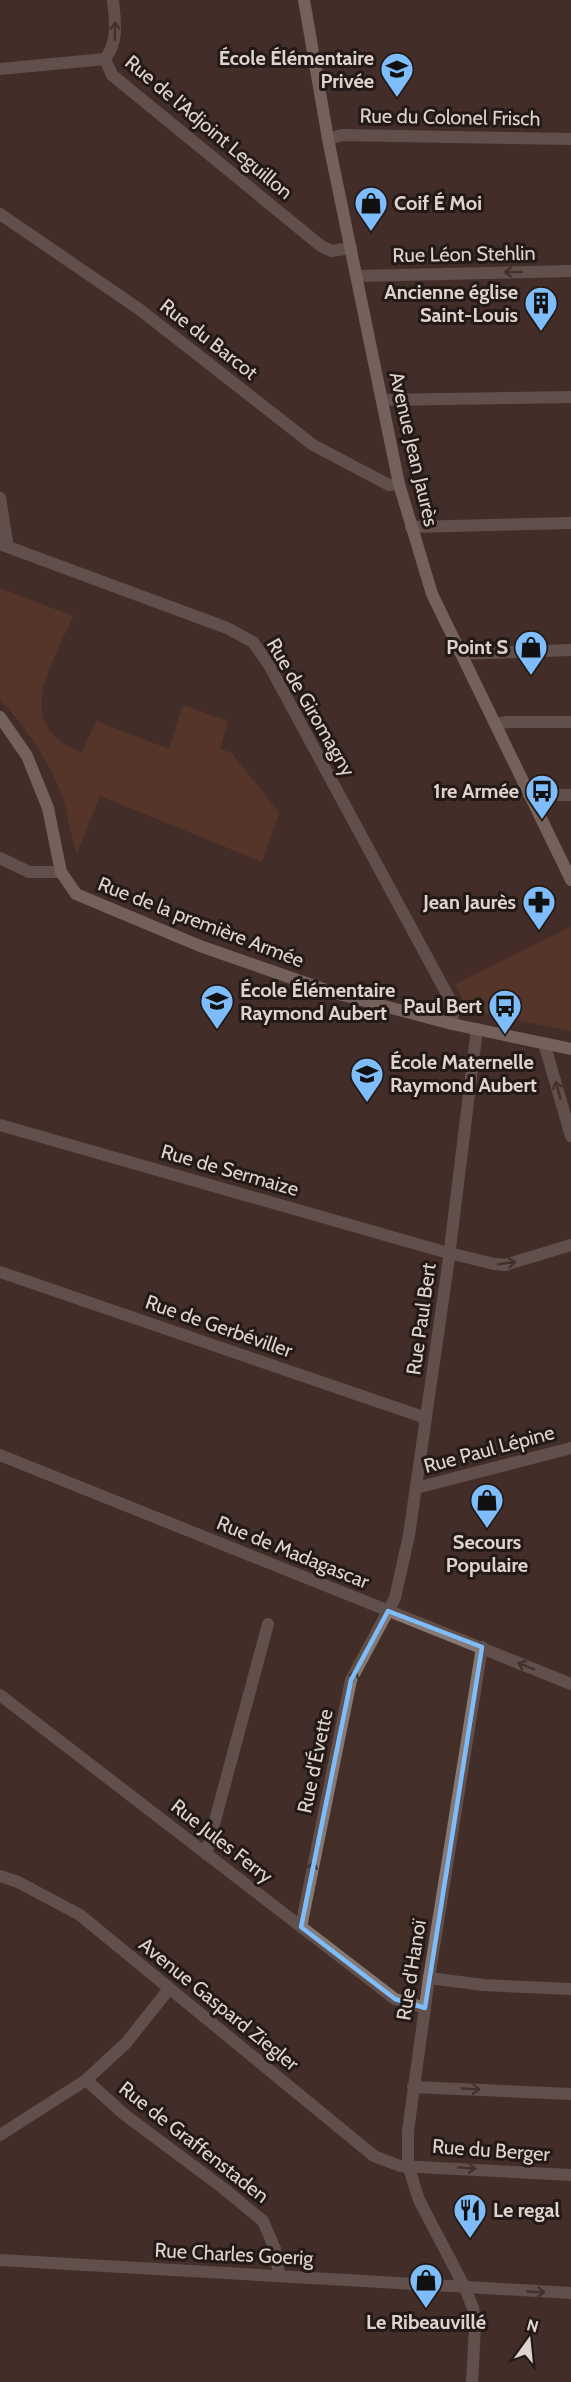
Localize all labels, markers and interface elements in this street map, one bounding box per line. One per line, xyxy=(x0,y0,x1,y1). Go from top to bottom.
one-way arrow xyxy=(109,21,120,41)
place label: École Élémentaire Privée xyxy=(219,46,374,93)
street label: Rue de l'Adjoint Leguillon xyxy=(120,50,298,204)
school or university icon: École Élémentaire Privée xyxy=(379,51,415,98)
street label: Rue du Colonel Frisch xyxy=(359,103,541,131)
shop icon: Coif É Moi xyxy=(353,185,389,232)
place label: Coif É Moi xyxy=(394,191,482,215)
street label: Rue Léon Stehlin xyxy=(392,241,536,267)
one-way arrow xyxy=(503,267,523,278)
place label: Ancienne église Saint-Louis xyxy=(384,280,518,327)
building icon: Ancienne église Saint-Louis xyxy=(523,285,559,332)
street label: Rue du Barcot xyxy=(155,293,263,385)
street label: Avenue Jean Jaurès xyxy=(385,369,443,529)
shop icon: Point S xyxy=(513,629,549,676)
street label: Rue de Giromagny xyxy=(262,634,360,780)
place label: Point S xyxy=(446,635,508,659)
bus stop icon: 1re Armée xyxy=(524,773,560,820)
place label: 1re Armée xyxy=(433,779,519,803)
street label: Rue de la première Armée xyxy=(95,872,307,972)
pharmacy icon: Jean Jaurès xyxy=(521,884,557,931)
place label: Jean Jaurès xyxy=(422,890,516,914)
place label: École Élémentaire Raymond Aubert xyxy=(240,978,395,1025)
school or university icon: École Élémentaire Raymond Aubert xyxy=(199,983,235,1030)
bus stop icon: Paul Bert xyxy=(487,988,523,1035)
place label: Paul Bert xyxy=(403,994,482,1018)
place label: École Maternelle Raymond Aubert xyxy=(390,1050,537,1097)
school or university icon: École Maternelle Raymond Aubert xyxy=(349,1056,385,1103)
one-way arrow xyxy=(551,1080,563,1099)
street label: Rue de Sermaize xyxy=(158,1139,302,1201)
one-way arrow xyxy=(497,1257,516,1268)
street label: Rue Paul Bert xyxy=(401,1261,441,1376)
street label: Rue de Gerbéviller xyxy=(142,1290,296,1363)
street label: Rue Paul Lépine xyxy=(421,1420,557,1478)
shop icon: Secours Populaire xyxy=(469,1482,505,1529)
street label: Rue de Madagascar xyxy=(213,1511,373,1594)
place label: Secours Populaire xyxy=(446,1530,528,1577)
one-way arrow xyxy=(518,1660,536,1671)
one-way arrow xyxy=(349,1670,360,1689)
street label: Rue d'Évette xyxy=(292,1707,338,1815)
street label: Rue Jules Ferry xyxy=(166,1794,278,1888)
one-way arrow xyxy=(307,1860,319,1879)
street label: Rue d'Hanoï xyxy=(391,1917,431,2022)
street label: Avenue Gaspard Ziegler xyxy=(134,1932,304,2076)
street label: Rue de Graffenstaden xyxy=(114,2076,274,2208)
one-way arrow xyxy=(461,2084,481,2095)
street label: Rue du Berger xyxy=(431,2134,551,2166)
one-way arrow xyxy=(456,2163,476,2174)
restaurant icon: Le regal xyxy=(452,2192,488,2239)
place label: Le regal xyxy=(493,2198,560,2222)
street label: Rue Charles Goerig xyxy=(154,2238,315,2270)
shop icon: Le Ribeauvillé xyxy=(408,2262,444,2309)
one-way arrow xyxy=(525,2286,545,2297)
place label: Le Ribeauvillé xyxy=(366,2310,486,2334)
north arrow xyxy=(499,2310,559,2370)
text: N xyxy=(525,2315,541,2337)

